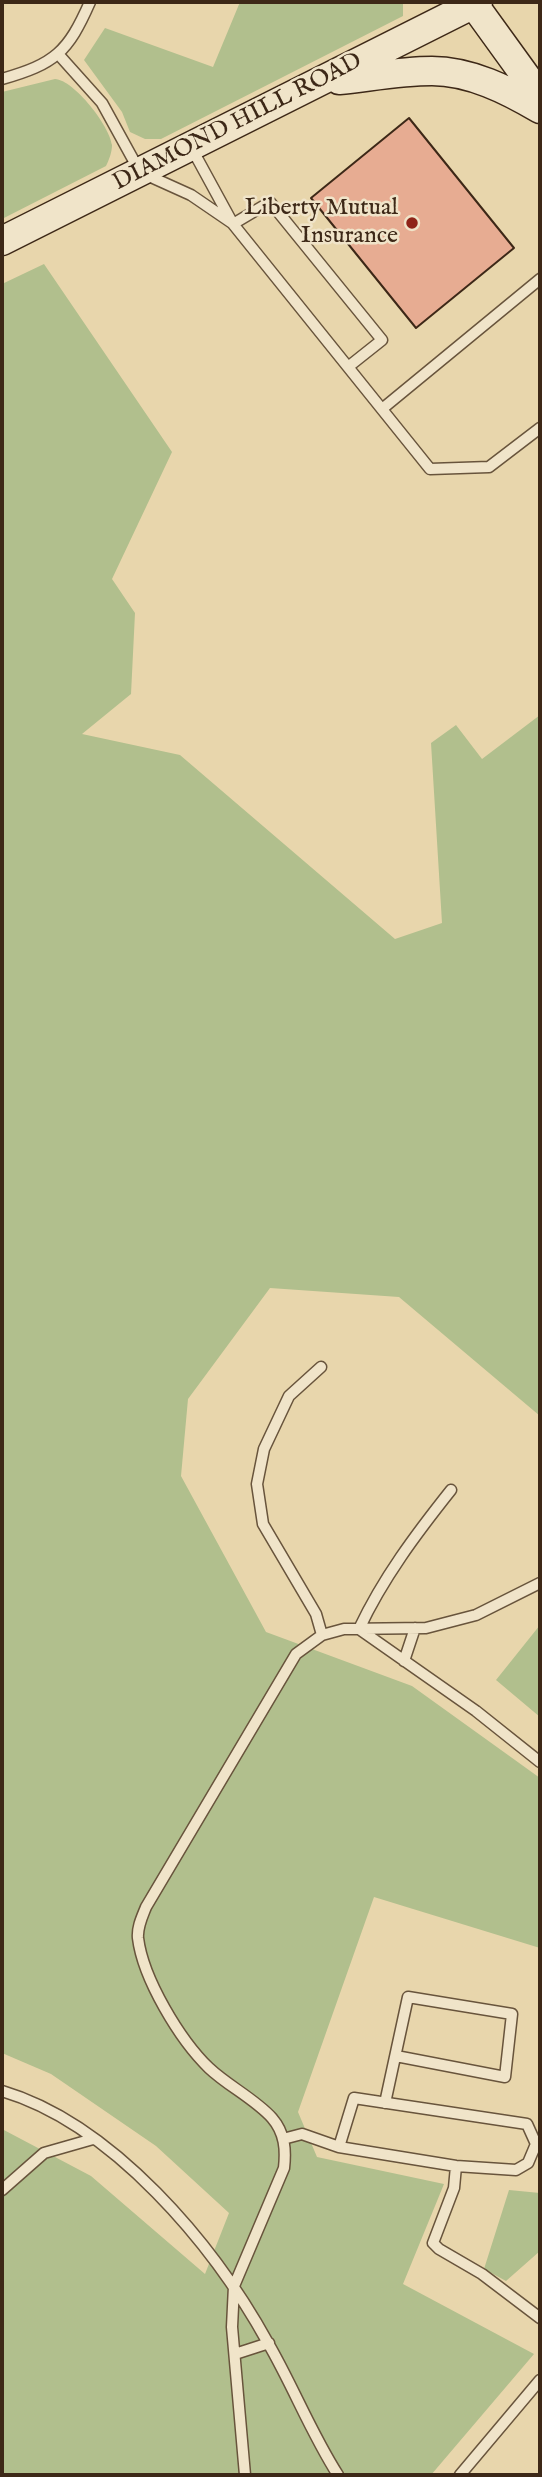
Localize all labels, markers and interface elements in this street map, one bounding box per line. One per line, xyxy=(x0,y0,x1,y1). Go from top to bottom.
street label: DIAMOND HILL ROAD xyxy=(109,48,367,198)
place label: Liberty Mutual Insurance xyxy=(244,195,398,251)
marker: Liberty Mutual Insurance xyxy=(404,215,420,231)

